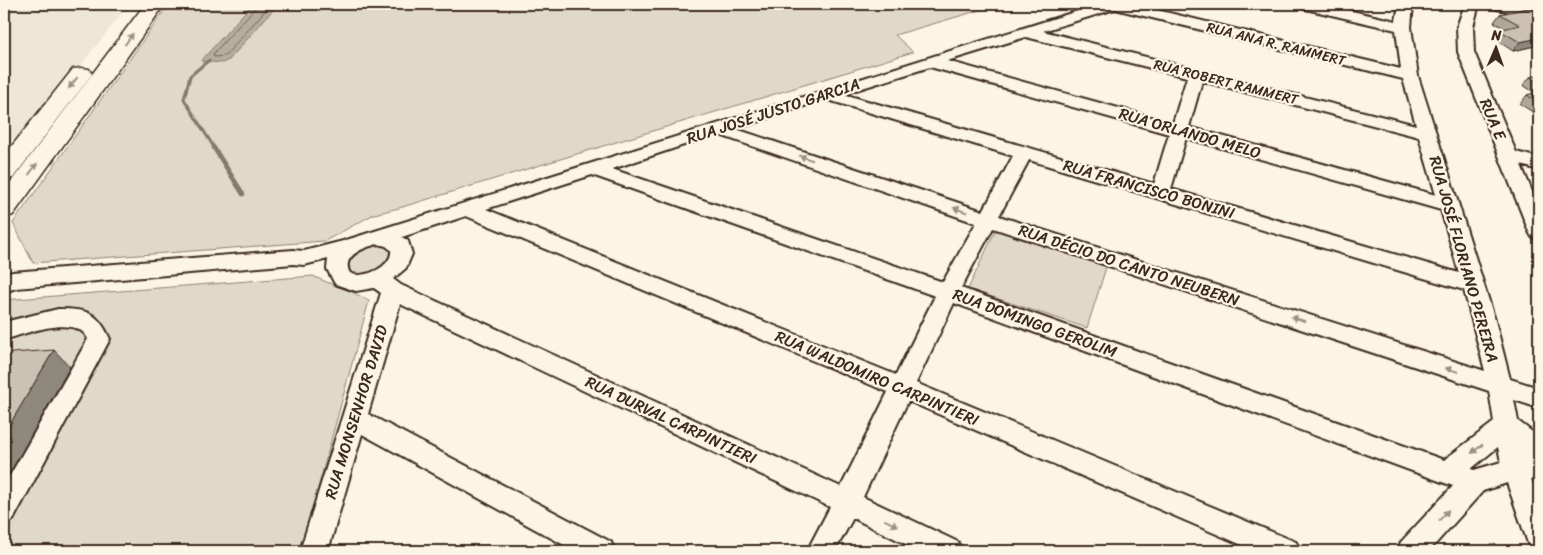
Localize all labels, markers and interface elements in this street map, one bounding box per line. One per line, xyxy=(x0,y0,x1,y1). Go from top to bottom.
street label: RUA ANA R. RAMMERT xyxy=(1204,15,1350,74)
north arrow xyxy=(1470,22,1520,72)
text: N xyxy=(1490,23,1502,48)
one-way arrow xyxy=(124,33,135,46)
street label: RUA ROBERT RAMMERT xyxy=(1151,52,1302,112)
street label: RUA JOSÉ JUSTO GARCIA xyxy=(683,69,863,153)
one-way arrow xyxy=(68,77,78,90)
street label: RUA E xyxy=(1471,94,1515,145)
street label: RUA ORLANDO MELO xyxy=(1115,99,1265,167)
street label: RUA FRANCISCO BONINI xyxy=(1060,151,1238,227)
street label: RUA JOSÉ FLORIANO PEREIRA xyxy=(1421,152,1507,366)
one-way arrow xyxy=(799,154,814,161)
one-way arrow xyxy=(28,162,38,176)
one-way arrow xyxy=(952,206,967,214)
street label: RUA DÉCIO DO CANTO NEUBERN xyxy=(1015,216,1244,315)
street label: RUA DOMINGO GEROLIM xyxy=(949,280,1121,366)
one-way arrow xyxy=(1290,315,1305,323)
street label: RUA MONSENHOR DAVID xyxy=(316,321,396,503)
street label: RUA WALDOMIRO CARPINTIERI xyxy=(770,322,984,434)
one-way arrow xyxy=(1445,366,1460,374)
street label: RUA DURVAL CARPINTIERI xyxy=(580,367,762,473)
one-way arrow xyxy=(1471,444,1484,455)
one-way arrow xyxy=(1438,510,1450,522)
one-way arrow xyxy=(884,520,898,528)

